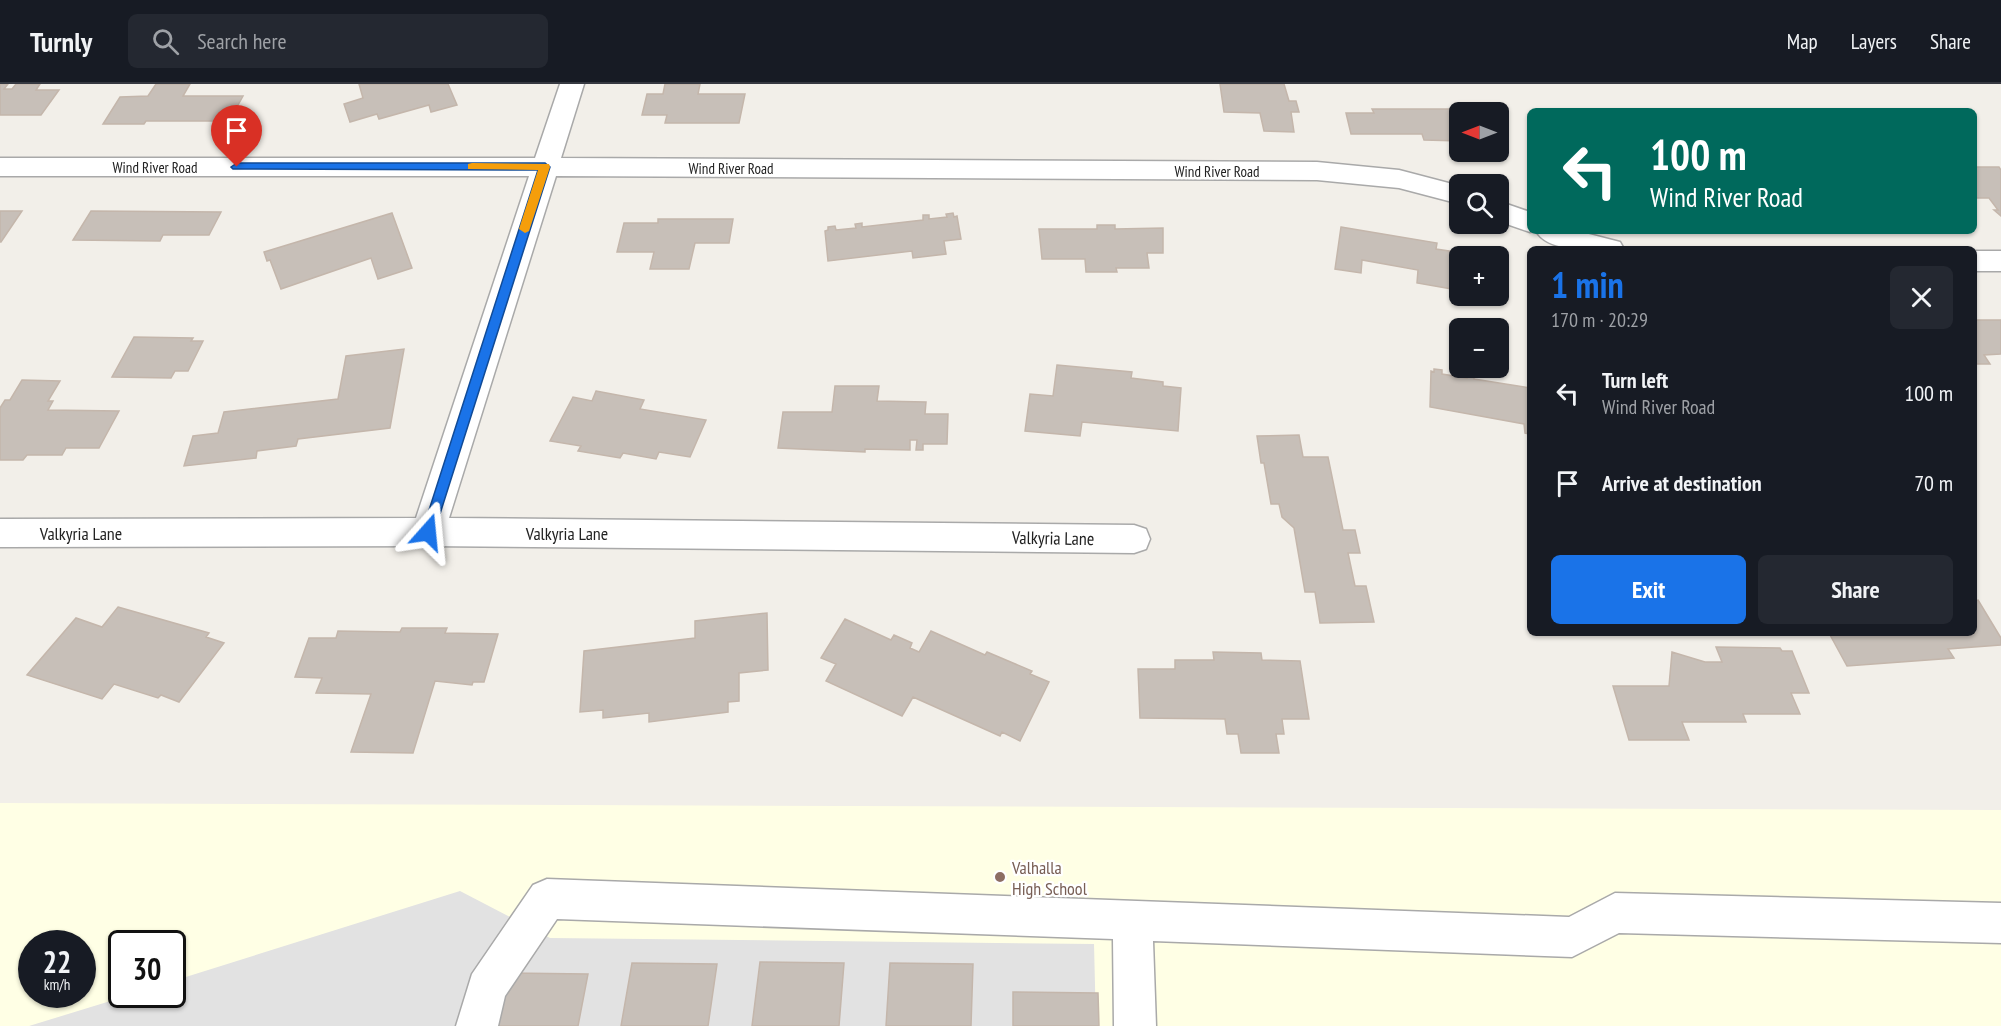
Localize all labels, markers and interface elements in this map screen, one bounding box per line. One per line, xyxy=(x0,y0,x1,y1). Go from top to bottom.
search box xyxy=(128,14,548,68)
text: Turnly xyxy=(30,23,92,60)
icon: search xyxy=(149,25,182,58)
text: Search here xyxy=(197,27,287,55)
text: Map xyxy=(1787,28,1818,55)
text: Layers xyxy=(1851,28,1897,55)
text: Share xyxy=(1930,28,1971,55)
north arrow xyxy=(1449,102,1509,162)
map controls xyxy=(1449,102,1509,378)
pin xyxy=(211,105,262,167)
icon: arrive xyxy=(220,114,253,147)
text: 100 m xyxy=(1650,127,1747,182)
icon: left xyxy=(1551,132,1629,210)
street label: Wind River Road xyxy=(113,158,197,177)
street label: Wind River Road xyxy=(689,159,773,178)
street label: Wind River Road xyxy=(1175,162,1259,181)
button: search xyxy=(1449,174,1509,234)
text: Wind River Road xyxy=(1650,180,1803,214)
button: + xyxy=(1449,246,1509,306)
text: 1 min xyxy=(1551,261,1624,308)
button: close xyxy=(1890,266,1953,329)
text: 170 m · 20:29 xyxy=(1551,307,1648,333)
button: − xyxy=(1449,318,1509,378)
text: Turn left xyxy=(1602,366,1668,394)
icon: left xyxy=(1551,377,1584,410)
text: 100 m xyxy=(1904,379,1953,407)
text: Wind River Road xyxy=(1602,394,1715,420)
icon: arrive xyxy=(1551,467,1584,500)
text: Arrive at destination xyxy=(1602,469,1762,497)
text: 70 m xyxy=(1914,469,1953,497)
position arrow xyxy=(396,500,460,564)
street label: Valkyria Lane xyxy=(39,522,122,545)
street label: Valkyria Lane xyxy=(525,522,608,545)
street label: Valkyria Lane xyxy=(1011,526,1094,550)
button: Exit xyxy=(1551,555,1746,624)
button: Share xyxy=(1758,555,1953,624)
place label: Valhalla High School xyxy=(1011,856,1088,900)
marker: Valhalla High School xyxy=(993,870,1007,884)
speed limit sign: 30 xyxy=(108,930,186,1008)
text: 22 xyxy=(43,942,71,981)
text: km/h xyxy=(44,975,70,994)

